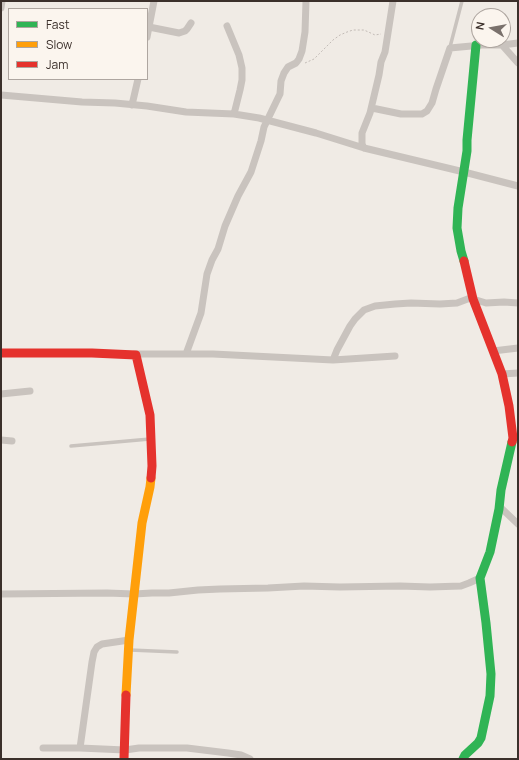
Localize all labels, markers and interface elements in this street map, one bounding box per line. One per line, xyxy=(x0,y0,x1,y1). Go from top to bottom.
legend xyxy=(8,8,148,80)
north arrow xyxy=(471,8,511,48)
text: Fast xyxy=(46,16,70,33)
text: N xyxy=(472,20,488,31)
text: Slow xyxy=(46,36,72,53)
text: Jam xyxy=(46,56,68,73)

